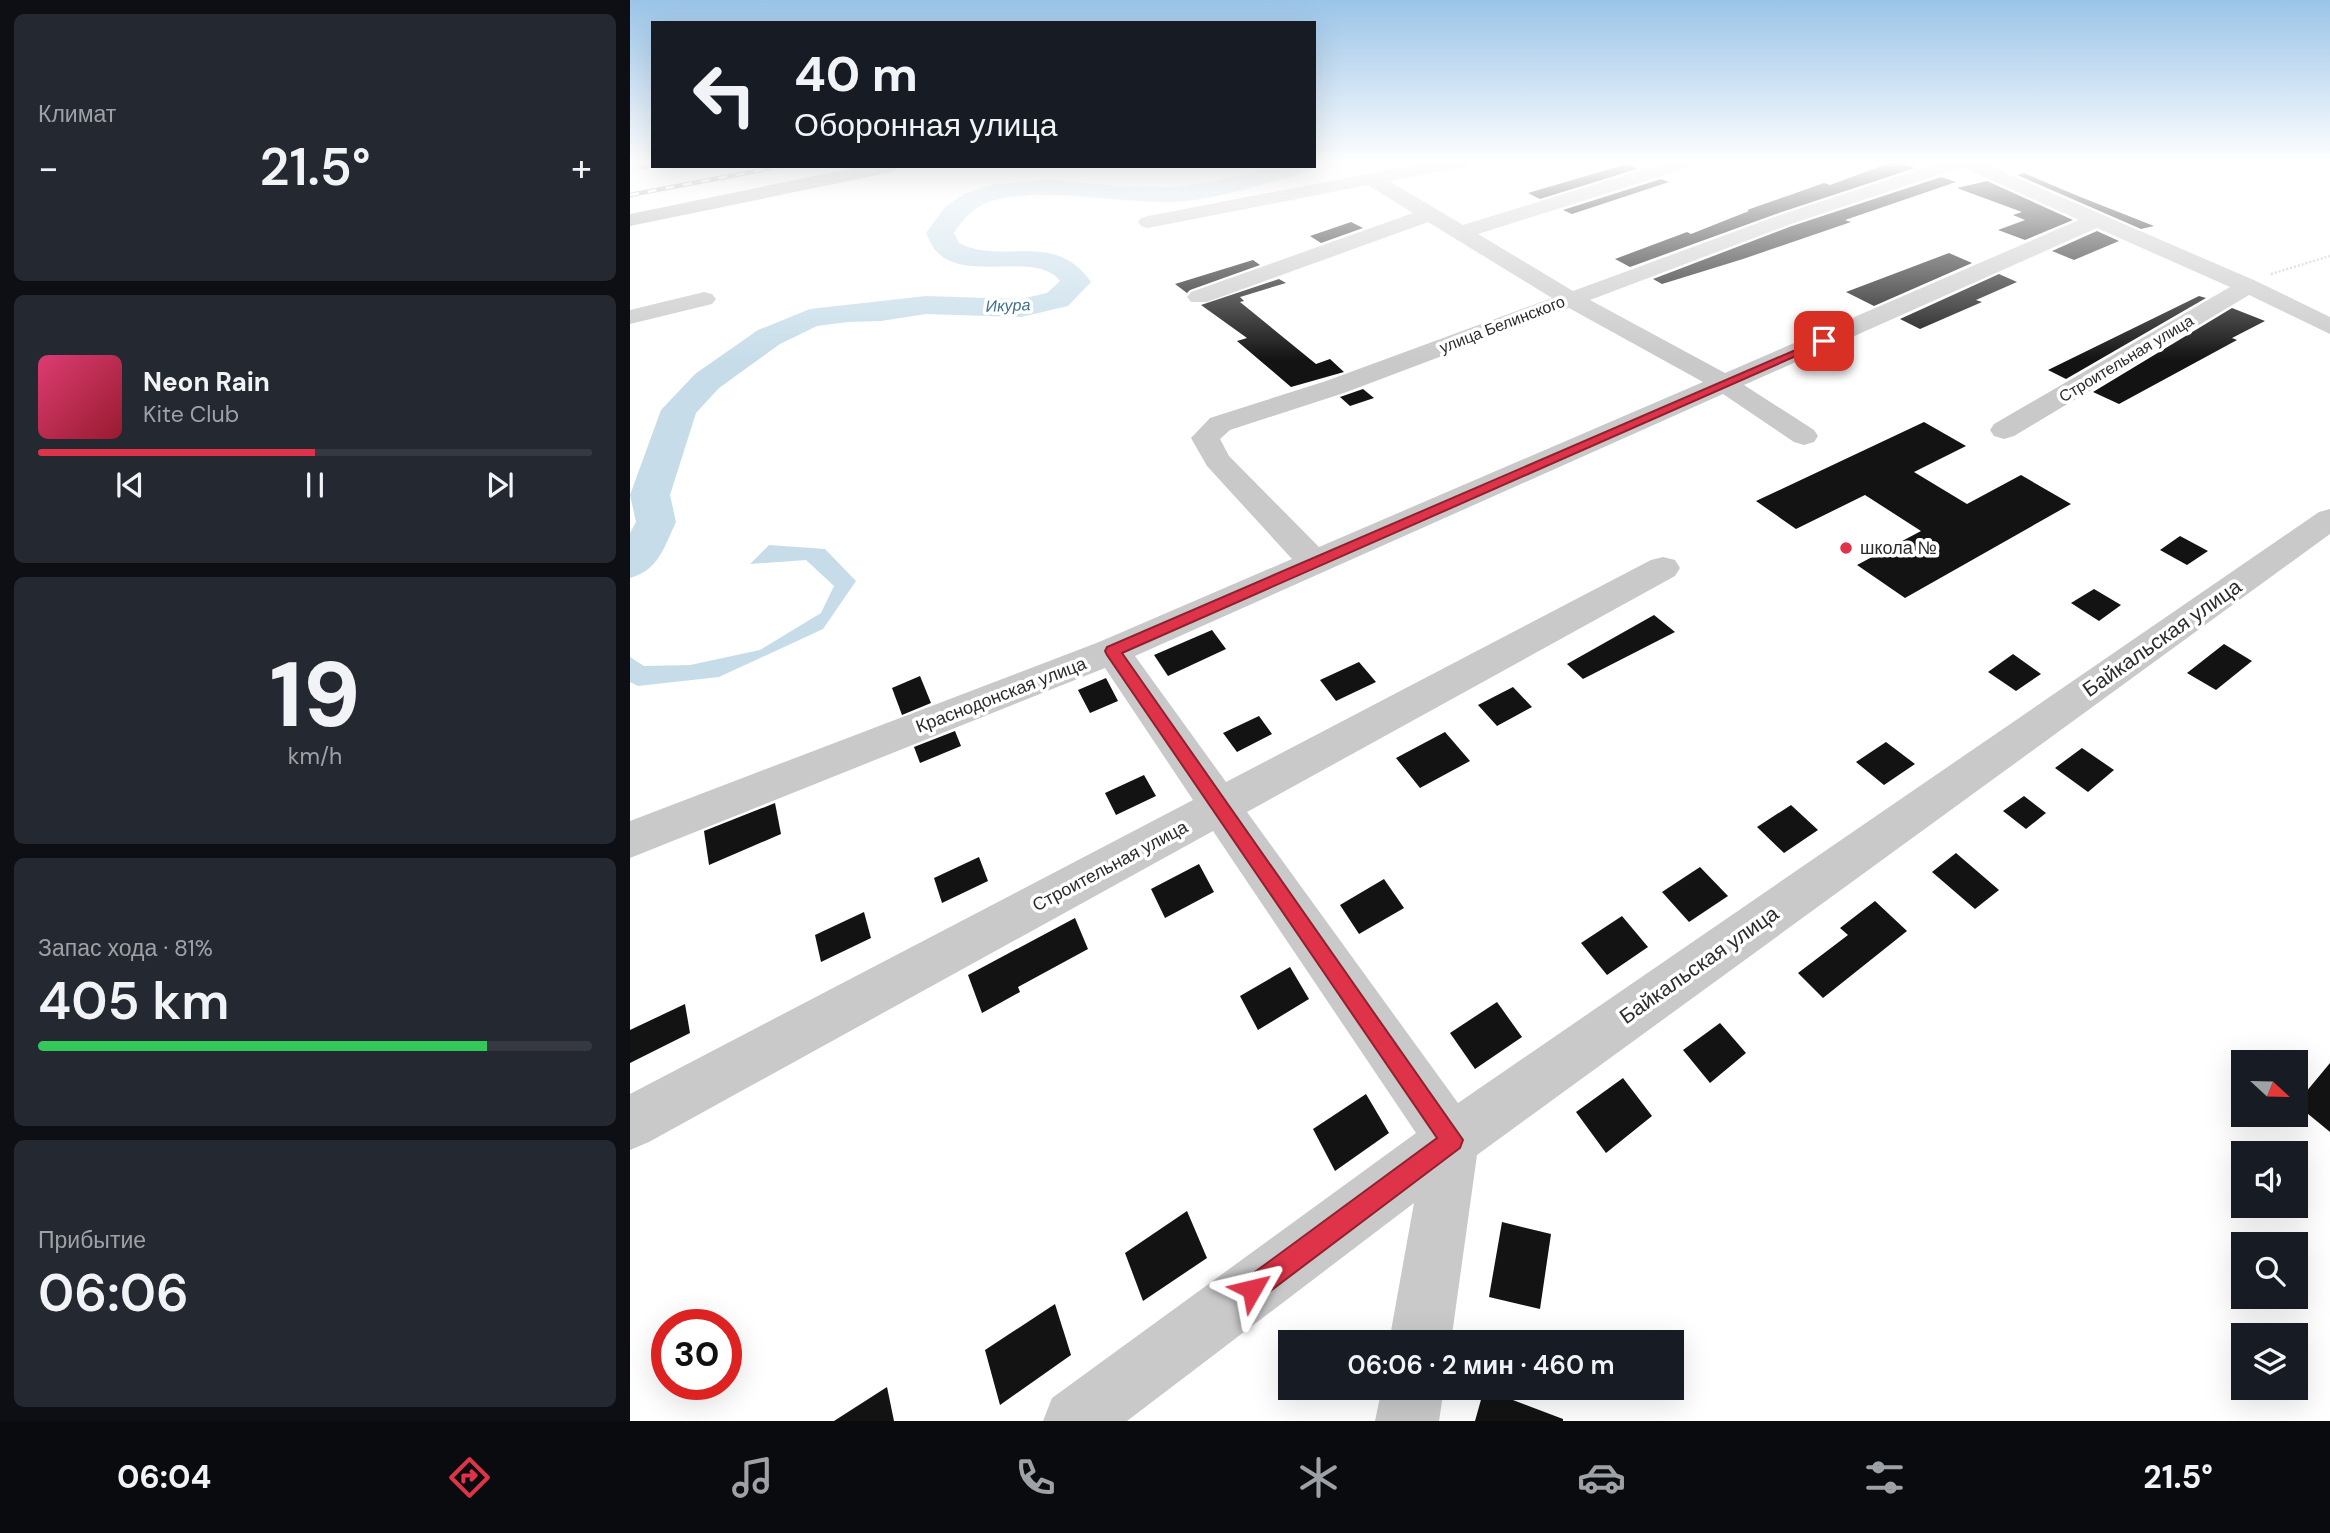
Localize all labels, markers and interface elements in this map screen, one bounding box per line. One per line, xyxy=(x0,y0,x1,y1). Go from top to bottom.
text: 40 m xyxy=(794,42,918,106)
icon: left xyxy=(679,49,770,140)
text: Климат xyxy=(38,99,116,129)
text: Оборонная улица xyxy=(794,104,1058,146)
text: 21.5° xyxy=(259,133,371,201)
text: − xyxy=(38,143,59,193)
text: + xyxy=(571,143,592,193)
street label: улица Белинского xyxy=(1436,291,1568,358)
water label: Икура xyxy=(985,294,1031,317)
street label: Строительная улица xyxy=(2055,310,2198,407)
pin xyxy=(1794,311,1854,371)
icon: arrive xyxy=(1805,322,1843,360)
text: Neon Rain xyxy=(143,365,270,399)
text: Kite Club xyxy=(143,399,239,429)
icon: previous xyxy=(111,466,149,504)
icon: pause xyxy=(296,466,334,504)
icon: next xyxy=(481,466,519,504)
place label: школа № xyxy=(1860,536,1937,560)
marker: школа № xyxy=(1838,540,1854,556)
street label: Байкальская улица xyxy=(2077,572,2247,703)
text: 19 xyxy=(270,636,360,754)
street label: Краснодонская улица xyxy=(912,651,1091,739)
text: km/h xyxy=(288,741,342,771)
street label: Строительная улица xyxy=(1028,814,1193,917)
street label: Байкальская улица xyxy=(1614,899,1784,1030)
text: Запас хода · 81% xyxy=(38,933,213,963)
text: 405 km xyxy=(38,967,229,1035)
north arrow xyxy=(2231,1050,2308,1127)
map controls xyxy=(2231,1050,2308,1400)
button: sound xyxy=(2231,1141,2308,1218)
text: Прибытие xyxy=(38,1225,146,1255)
button: search xyxy=(2231,1232,2308,1309)
position arrow xyxy=(1215,1252,1289,1326)
text: 06:06 xyxy=(38,1259,189,1327)
speed limit sign: 30 xyxy=(651,1309,742,1400)
button: layers xyxy=(2231,1323,2308,1400)
text: 06:06 · 2 мин · 460 m xyxy=(1348,1348,1614,1382)
icon: directions xyxy=(445,1453,494,1502)
icon: music xyxy=(728,1453,777,1502)
icon: phone xyxy=(1011,1453,1060,1502)
icon: climate xyxy=(1294,1453,1343,1502)
icon: car xyxy=(1577,1453,1626,1502)
icon: filters xyxy=(1860,1453,1909,1502)
text: 06:04 xyxy=(117,1456,211,1498)
text: 21.5° xyxy=(2143,1456,2213,1498)

